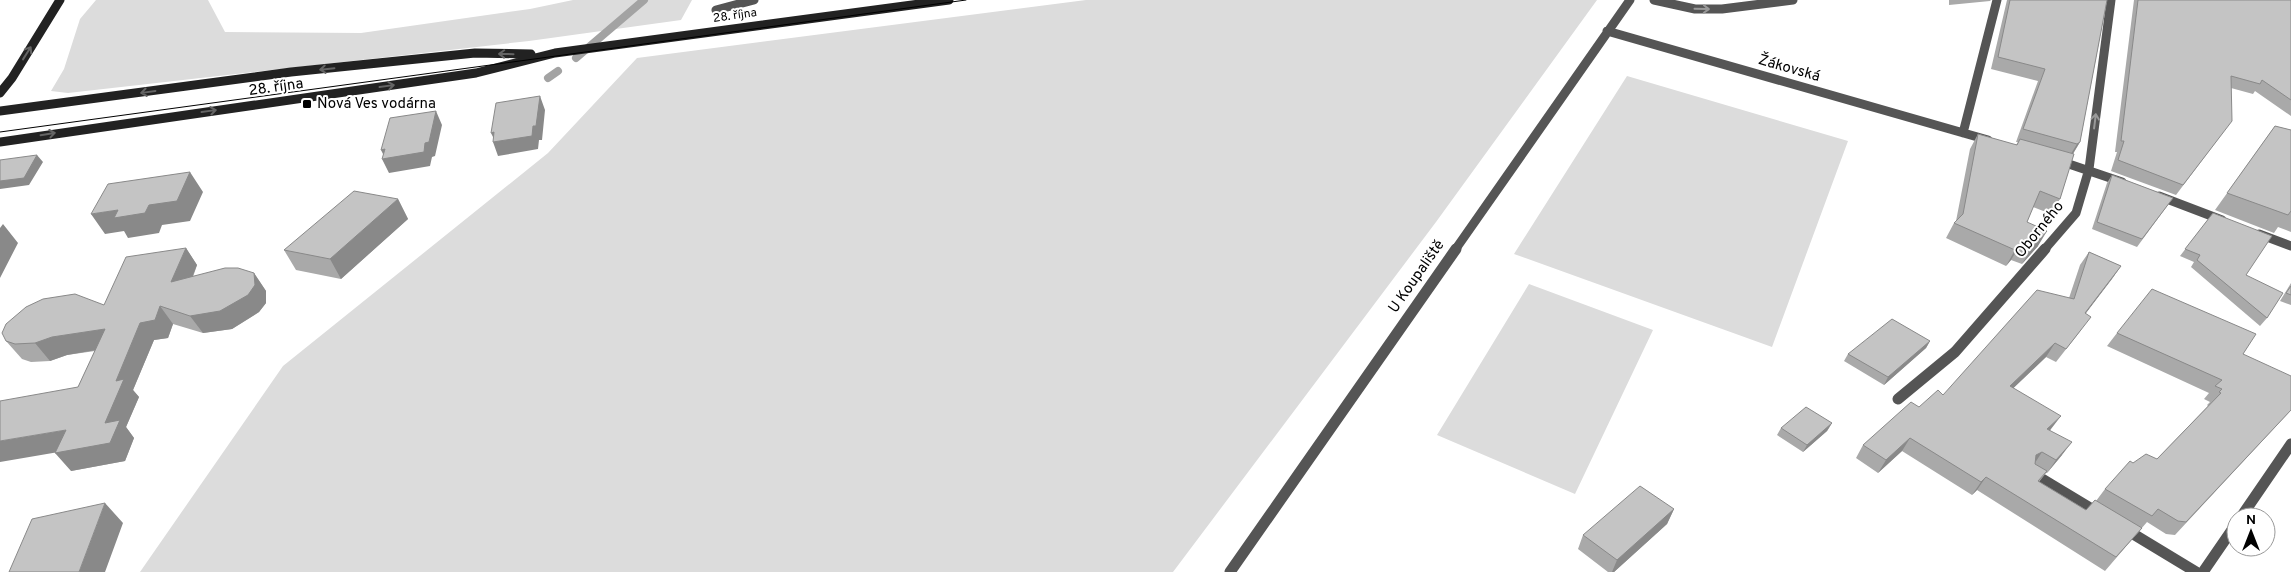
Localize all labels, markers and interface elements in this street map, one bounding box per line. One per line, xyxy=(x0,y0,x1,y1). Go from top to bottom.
one-way arrow xyxy=(1693,4,1709,14)
street label: 28. října xyxy=(712,5,758,27)
one-way arrow xyxy=(22,46,33,60)
one-way arrow xyxy=(498,49,514,59)
street label: Žákovská xyxy=(1756,50,1823,87)
one-way arrow xyxy=(319,64,335,74)
street label: 28. října xyxy=(247,75,305,101)
one-way arrow xyxy=(379,81,395,91)
one-way arrow xyxy=(141,87,157,97)
place label: Nová Ves vodárna xyxy=(317,95,436,114)
marker: Nová Ves vodárna xyxy=(301,98,313,110)
one-way arrow xyxy=(201,106,217,116)
one-way arrow xyxy=(2090,113,2100,129)
one-way arrow xyxy=(40,129,56,139)
street label: Oborného xyxy=(2011,198,2069,262)
street label: U Koupaliště xyxy=(1385,237,1449,317)
north arrow xyxy=(2226,507,2276,557)
text: N xyxy=(2246,512,2256,529)

